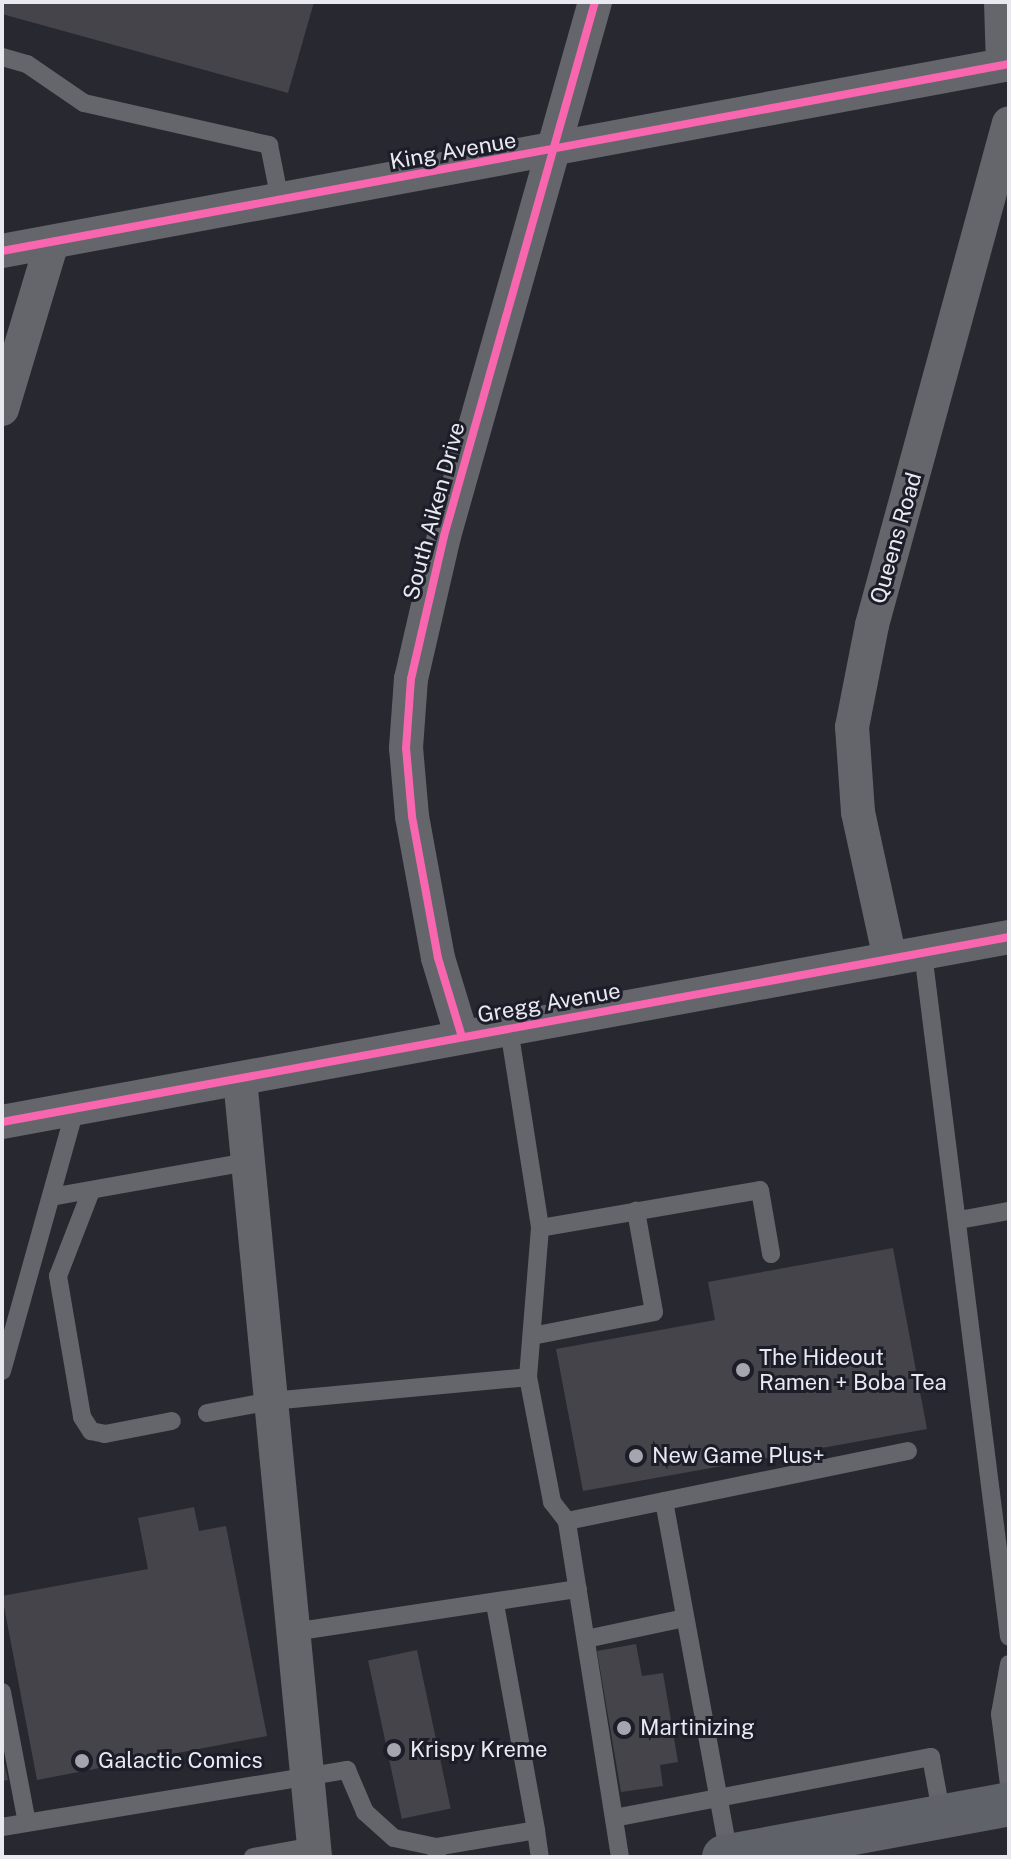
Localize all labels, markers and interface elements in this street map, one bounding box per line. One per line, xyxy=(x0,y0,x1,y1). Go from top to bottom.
street label: King Avenue xyxy=(388,127,518,175)
street label: South Aiken Drive xyxy=(398,419,470,603)
street label: Queens Road xyxy=(865,469,927,607)
street label: Gregg Avenue xyxy=(475,977,623,1029)
place label: The Hideout Ramen + Boba Tea xyxy=(759,1344,947,1396)
marker: The Hideout Ramen + Boba Tea xyxy=(734,1361,752,1379)
place label: New Game Plus+ xyxy=(652,1443,825,1469)
marker: New Game Plus+ xyxy=(627,1447,645,1465)
place label: Martinizing xyxy=(640,1715,755,1741)
marker: Martinizing xyxy=(615,1719,633,1737)
place label: Krispy Kreme xyxy=(410,1737,548,1763)
marker: Krispy Kreme xyxy=(385,1741,403,1759)
place label: Galactic Comics xyxy=(98,1748,263,1774)
marker: Galactic Comics xyxy=(73,1752,91,1770)

